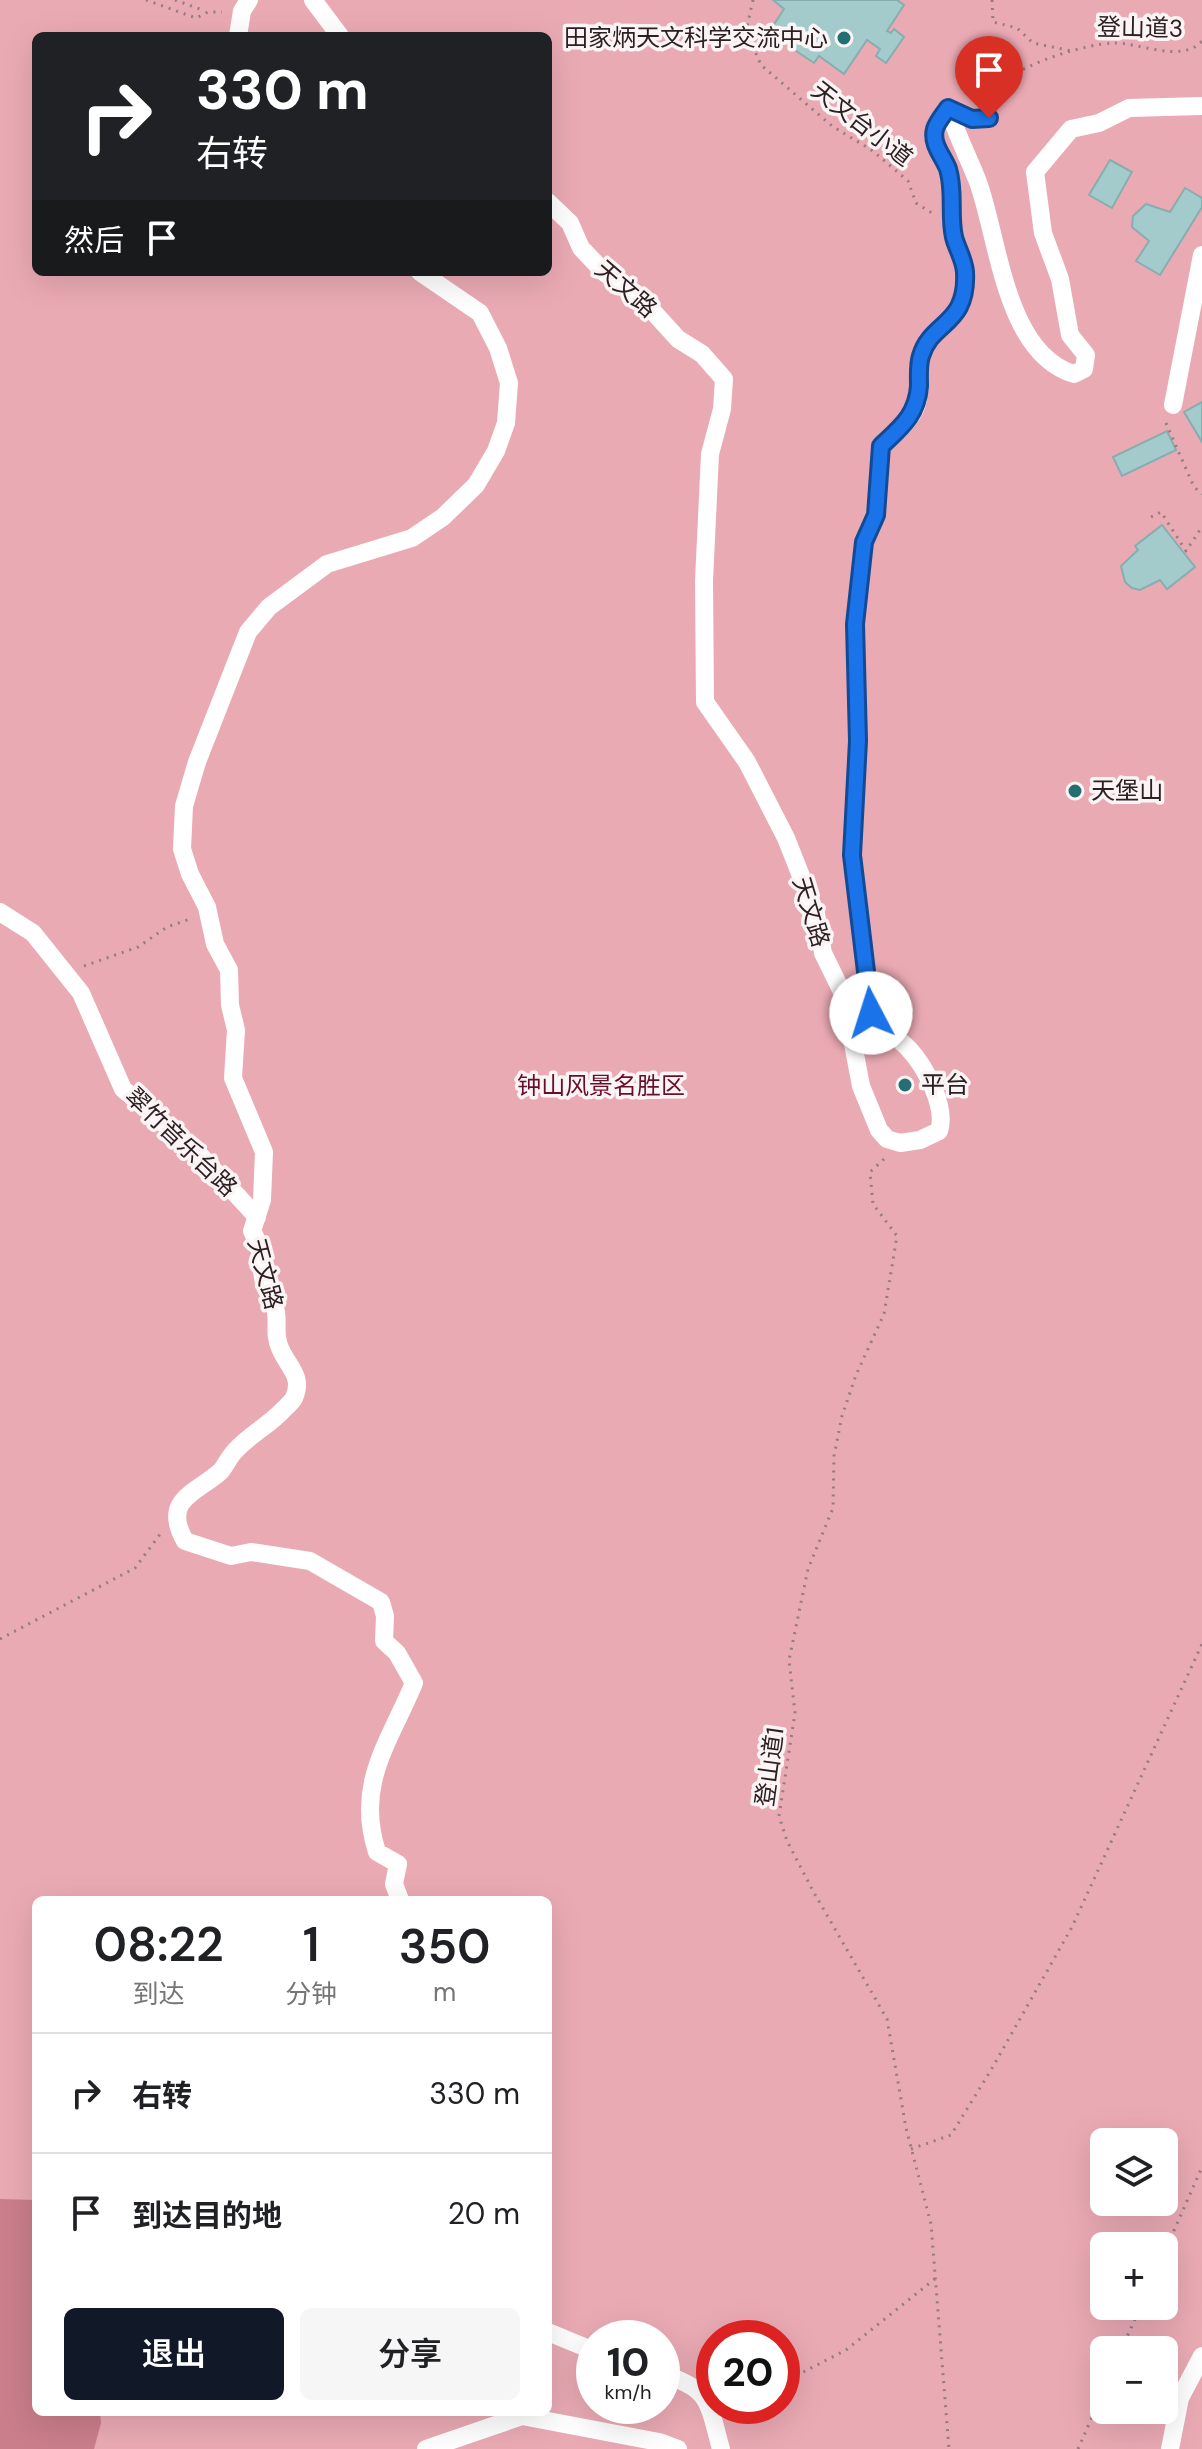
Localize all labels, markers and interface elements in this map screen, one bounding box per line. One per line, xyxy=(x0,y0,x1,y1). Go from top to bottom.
street label: 登山道3 xyxy=(1097,11,1183,44)
place label: 田家炳天文科学交流中心 xyxy=(564,22,828,53)
marker: 田家炳天文科学交流中心 xyxy=(835,29,853,47)
pin xyxy=(955,36,1023,118)
icon: arrive xyxy=(967,48,1011,92)
text: 330 m xyxy=(196,53,369,126)
icon: right xyxy=(64,64,168,168)
street label: 天文台小道 xyxy=(805,74,919,173)
text: 右转 xyxy=(196,130,268,177)
icon: arrive xyxy=(140,216,184,260)
text: 然后 xyxy=(64,221,124,260)
street label: 天文路 xyxy=(589,253,664,324)
place label: 天堡山 xyxy=(1091,775,1163,806)
marker: 天堡山 xyxy=(1066,782,1084,800)
street label: 天文路 xyxy=(786,873,837,951)
position arrow xyxy=(829,971,913,1055)
place label: 平台 xyxy=(921,1069,969,1100)
park label: 钟山风景名胜区 xyxy=(517,1070,685,1101)
marker: 平台 xyxy=(896,1076,914,1094)
street label: 翠竹音乐台路 xyxy=(119,1080,244,1203)
street label: 天文路 xyxy=(241,1235,290,1313)
street label: 登山道1 xyxy=(749,1725,790,1808)
text: 08:22 xyxy=(93,1913,224,1976)
text: 1 xyxy=(303,1913,320,1976)
text: 350 xyxy=(399,1915,491,1978)
text: m xyxy=(433,1975,456,2009)
text: 到达 xyxy=(133,1977,185,2011)
text: 分钟 xyxy=(285,1977,337,2011)
icon: right xyxy=(64,2071,108,2115)
text: 330 m xyxy=(429,2074,520,2113)
text: 右转 xyxy=(132,2076,192,2115)
map controls xyxy=(1090,2128,1178,2424)
button: layers xyxy=(1090,2128,1178,2216)
icon: arrive xyxy=(64,2191,108,2235)
text: 20 m xyxy=(448,2194,520,2233)
text: 到达目的地 xyxy=(132,2196,282,2235)
button: + xyxy=(1090,2232,1178,2320)
button: 退出 xyxy=(64,2308,284,2400)
button: 分享 xyxy=(300,2308,520,2400)
speed limit sign: 20 xyxy=(696,2320,800,2424)
text: 10 xyxy=(607,2336,649,2388)
button: − xyxy=(1090,2336,1178,2424)
text: km/h xyxy=(604,2379,652,2405)

